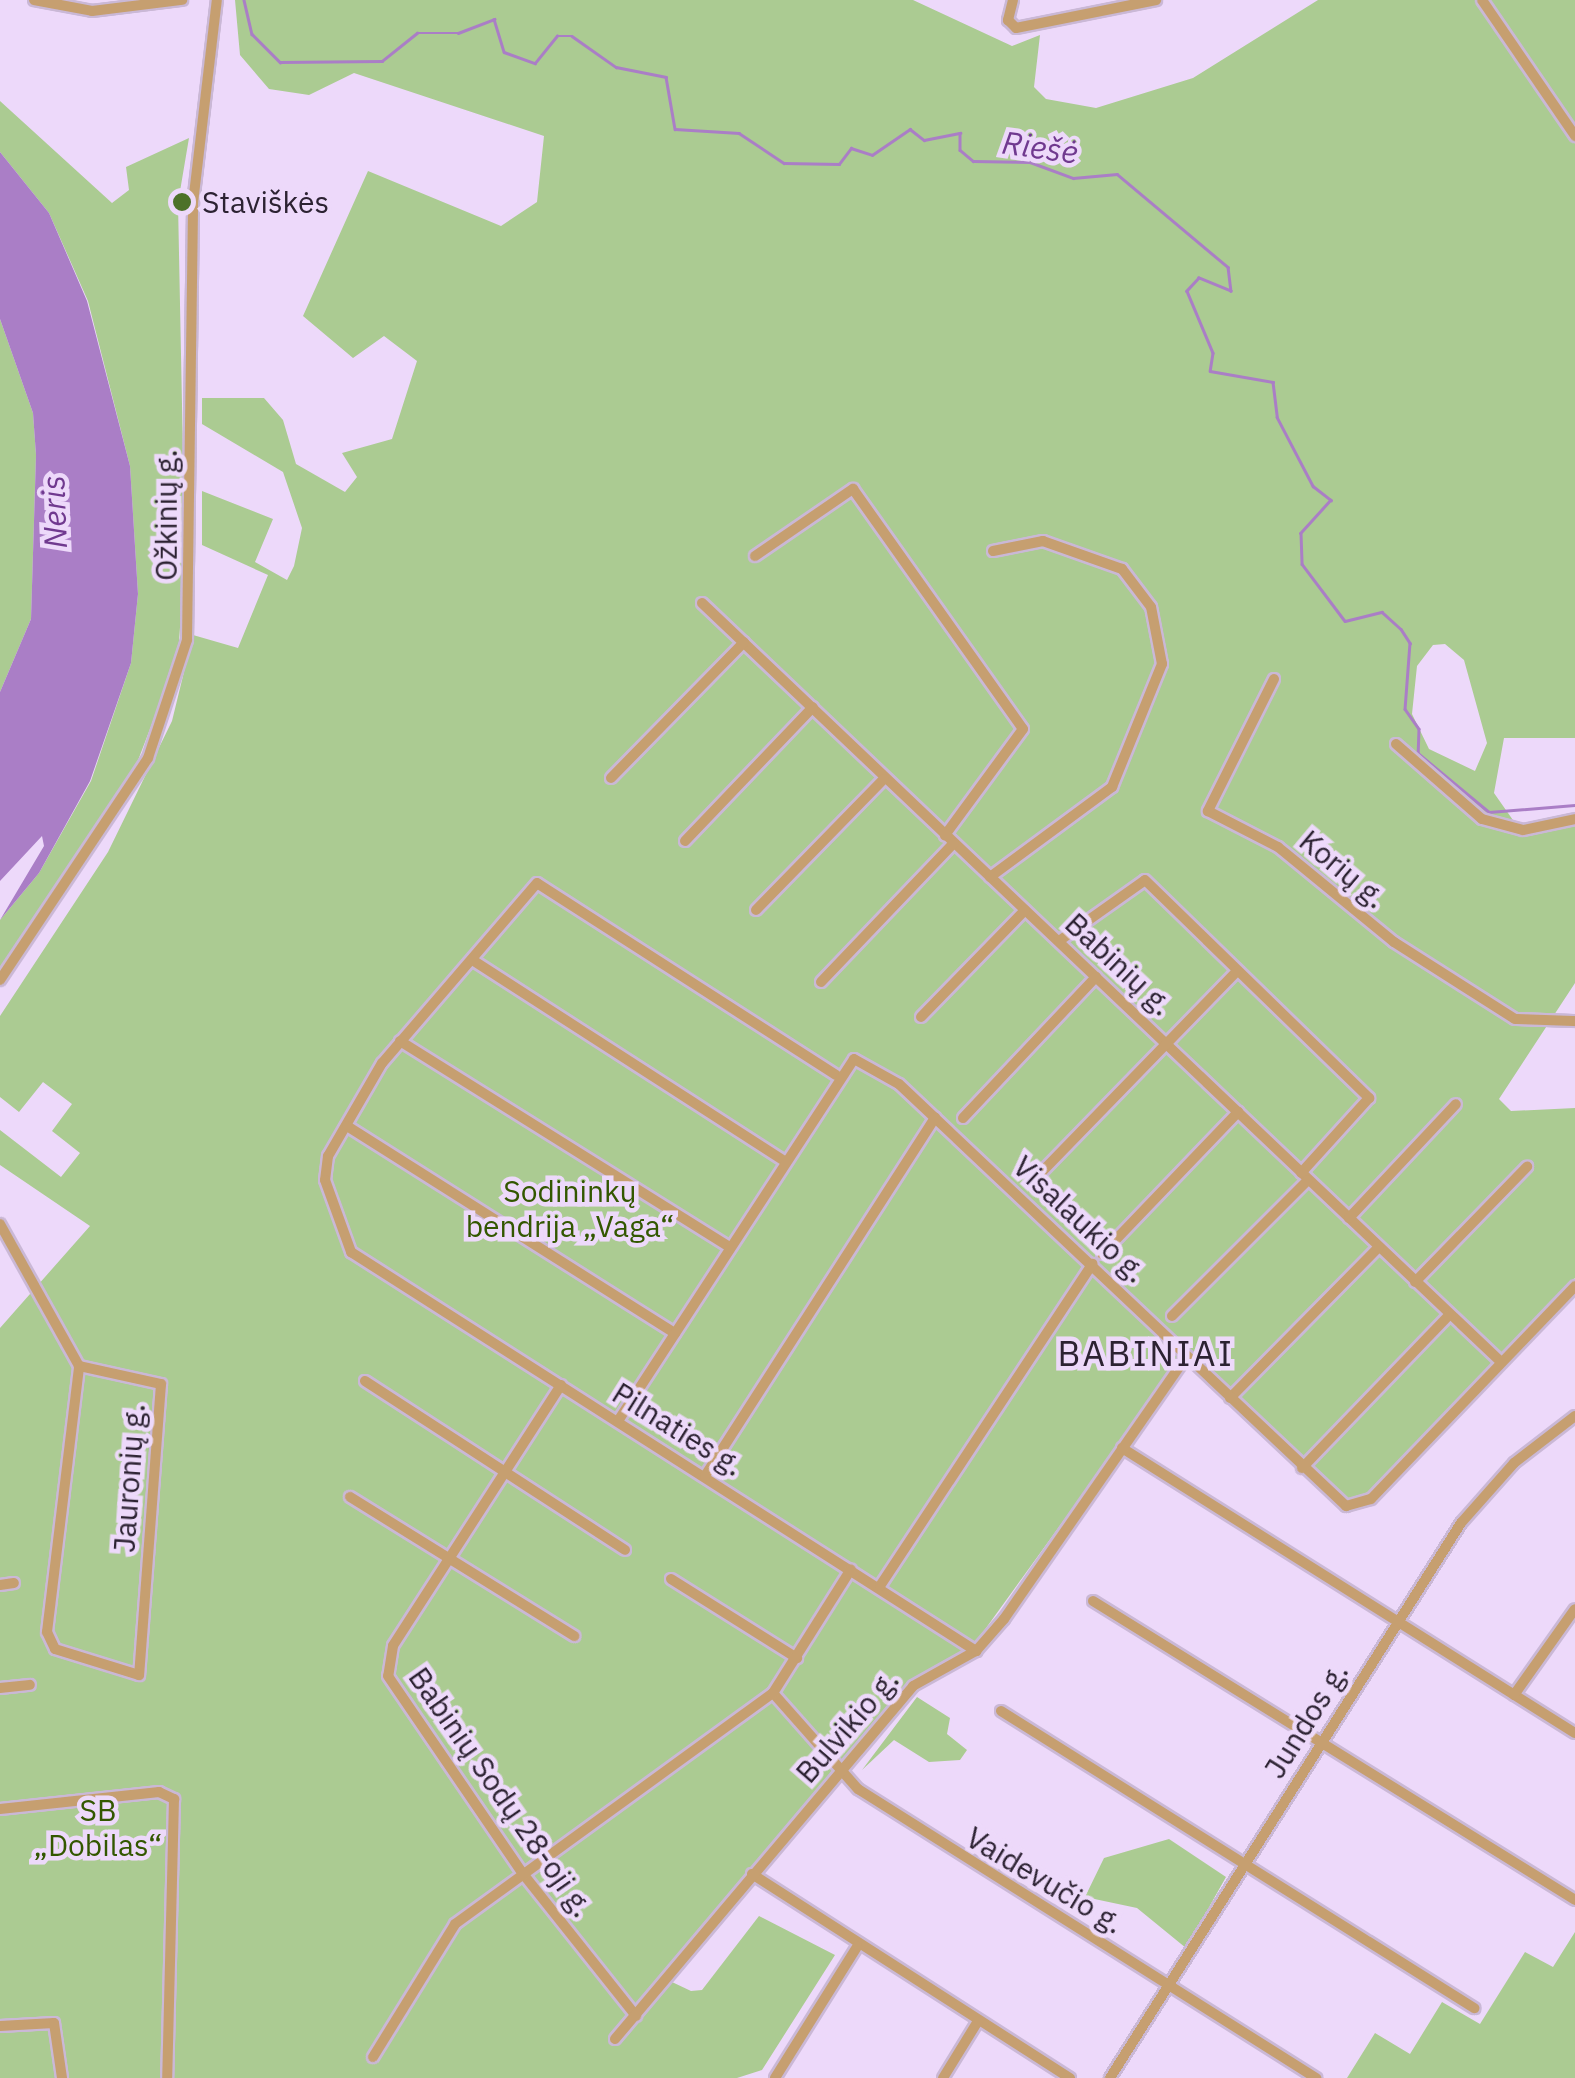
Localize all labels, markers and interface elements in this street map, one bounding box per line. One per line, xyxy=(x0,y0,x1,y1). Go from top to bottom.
water label: Riešė xyxy=(1000,123,1080,171)
place label: Staviškės xyxy=(202,184,329,220)
marker: Staviškės xyxy=(171,191,193,213)
street label: Ožkinių g. xyxy=(148,449,184,581)
water label: Neris xyxy=(34,475,74,549)
street label: Korių g. xyxy=(1292,822,1394,916)
street label: Babinių g. xyxy=(1058,905,1180,1023)
street label: Visalaukio g. xyxy=(1006,1148,1154,1290)
park label: Sodininkų bendrija „Vaga“ xyxy=(466,1173,674,1244)
district label: BABINIAI xyxy=(1058,1332,1234,1374)
street label: Pilnaties g. xyxy=(606,1375,750,1483)
street label: Jauronių g. xyxy=(106,1402,152,1554)
street label: Jundos g. xyxy=(1256,1655,1356,1785)
street label: Babinių Sodų 28-oji g. xyxy=(401,1660,601,1924)
street label: Bulvikio g. xyxy=(788,1662,906,1790)
park label: SB „Dobilas“ xyxy=(34,1792,162,1862)
street label: Vaidevučio g. xyxy=(960,1819,1130,1941)

